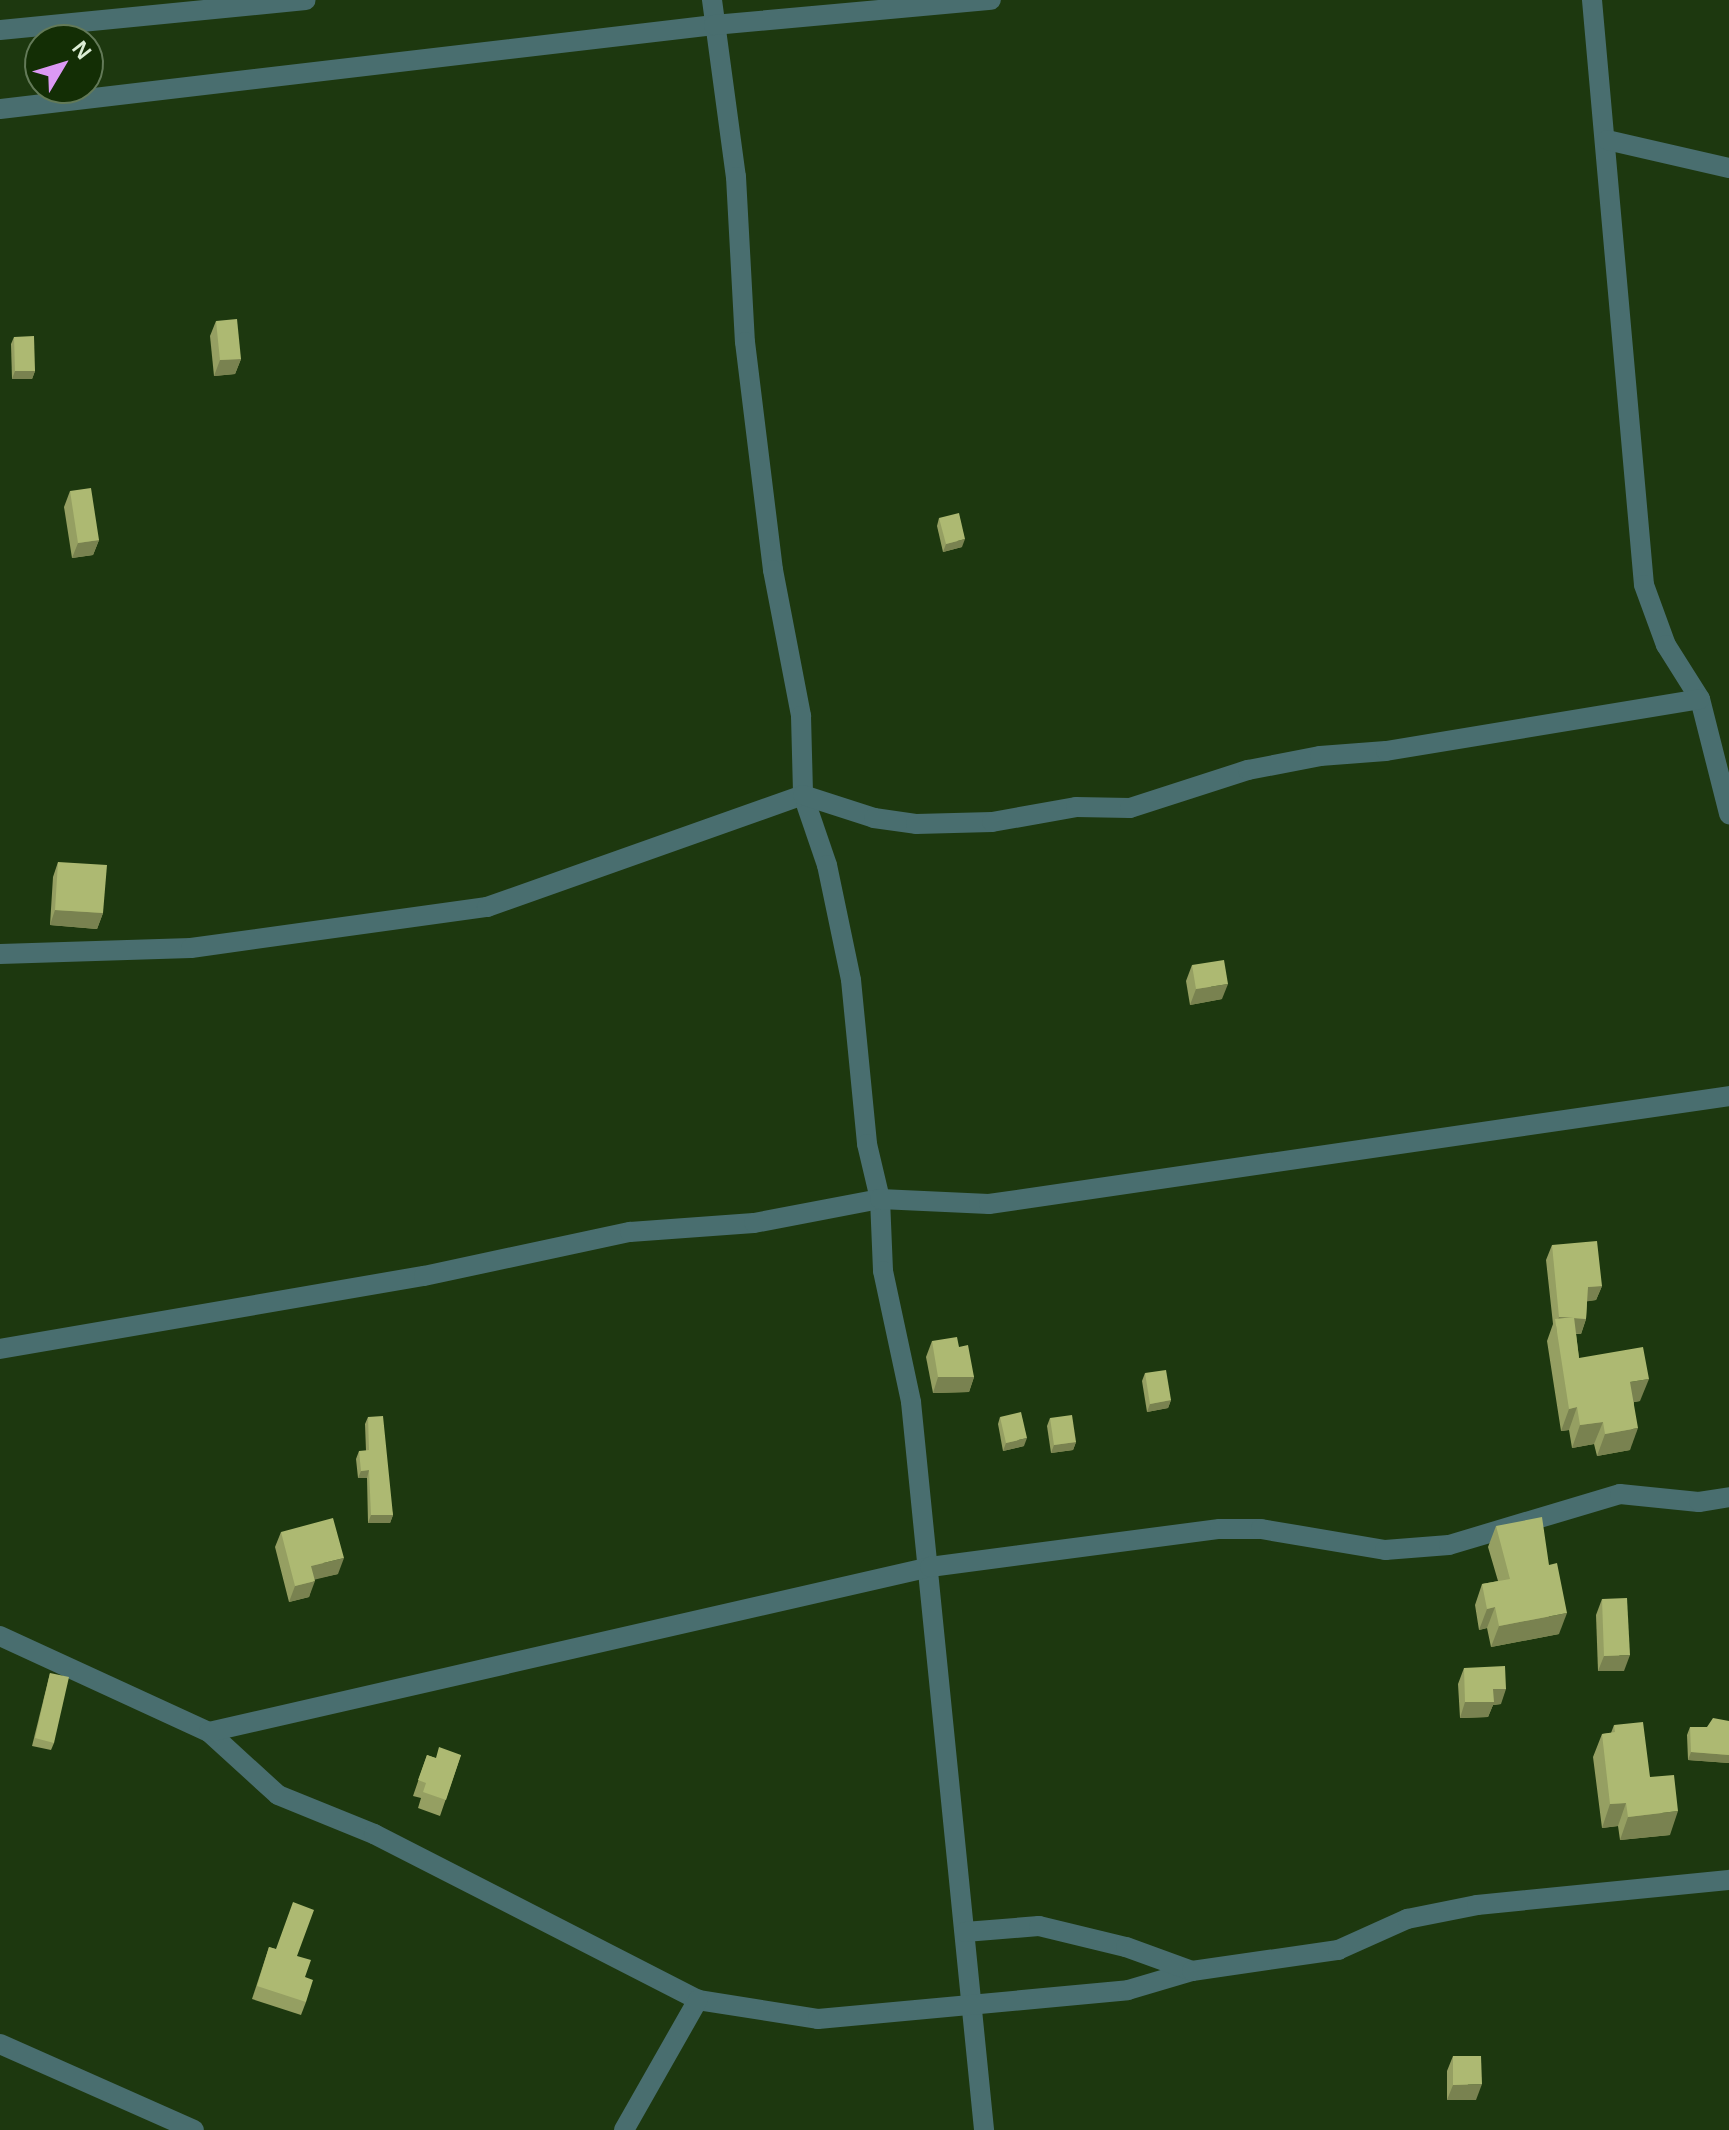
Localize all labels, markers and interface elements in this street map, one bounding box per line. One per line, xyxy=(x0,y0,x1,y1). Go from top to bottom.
north arrow xyxy=(24,24,104,104)
text: N xyxy=(67,36,96,64)

